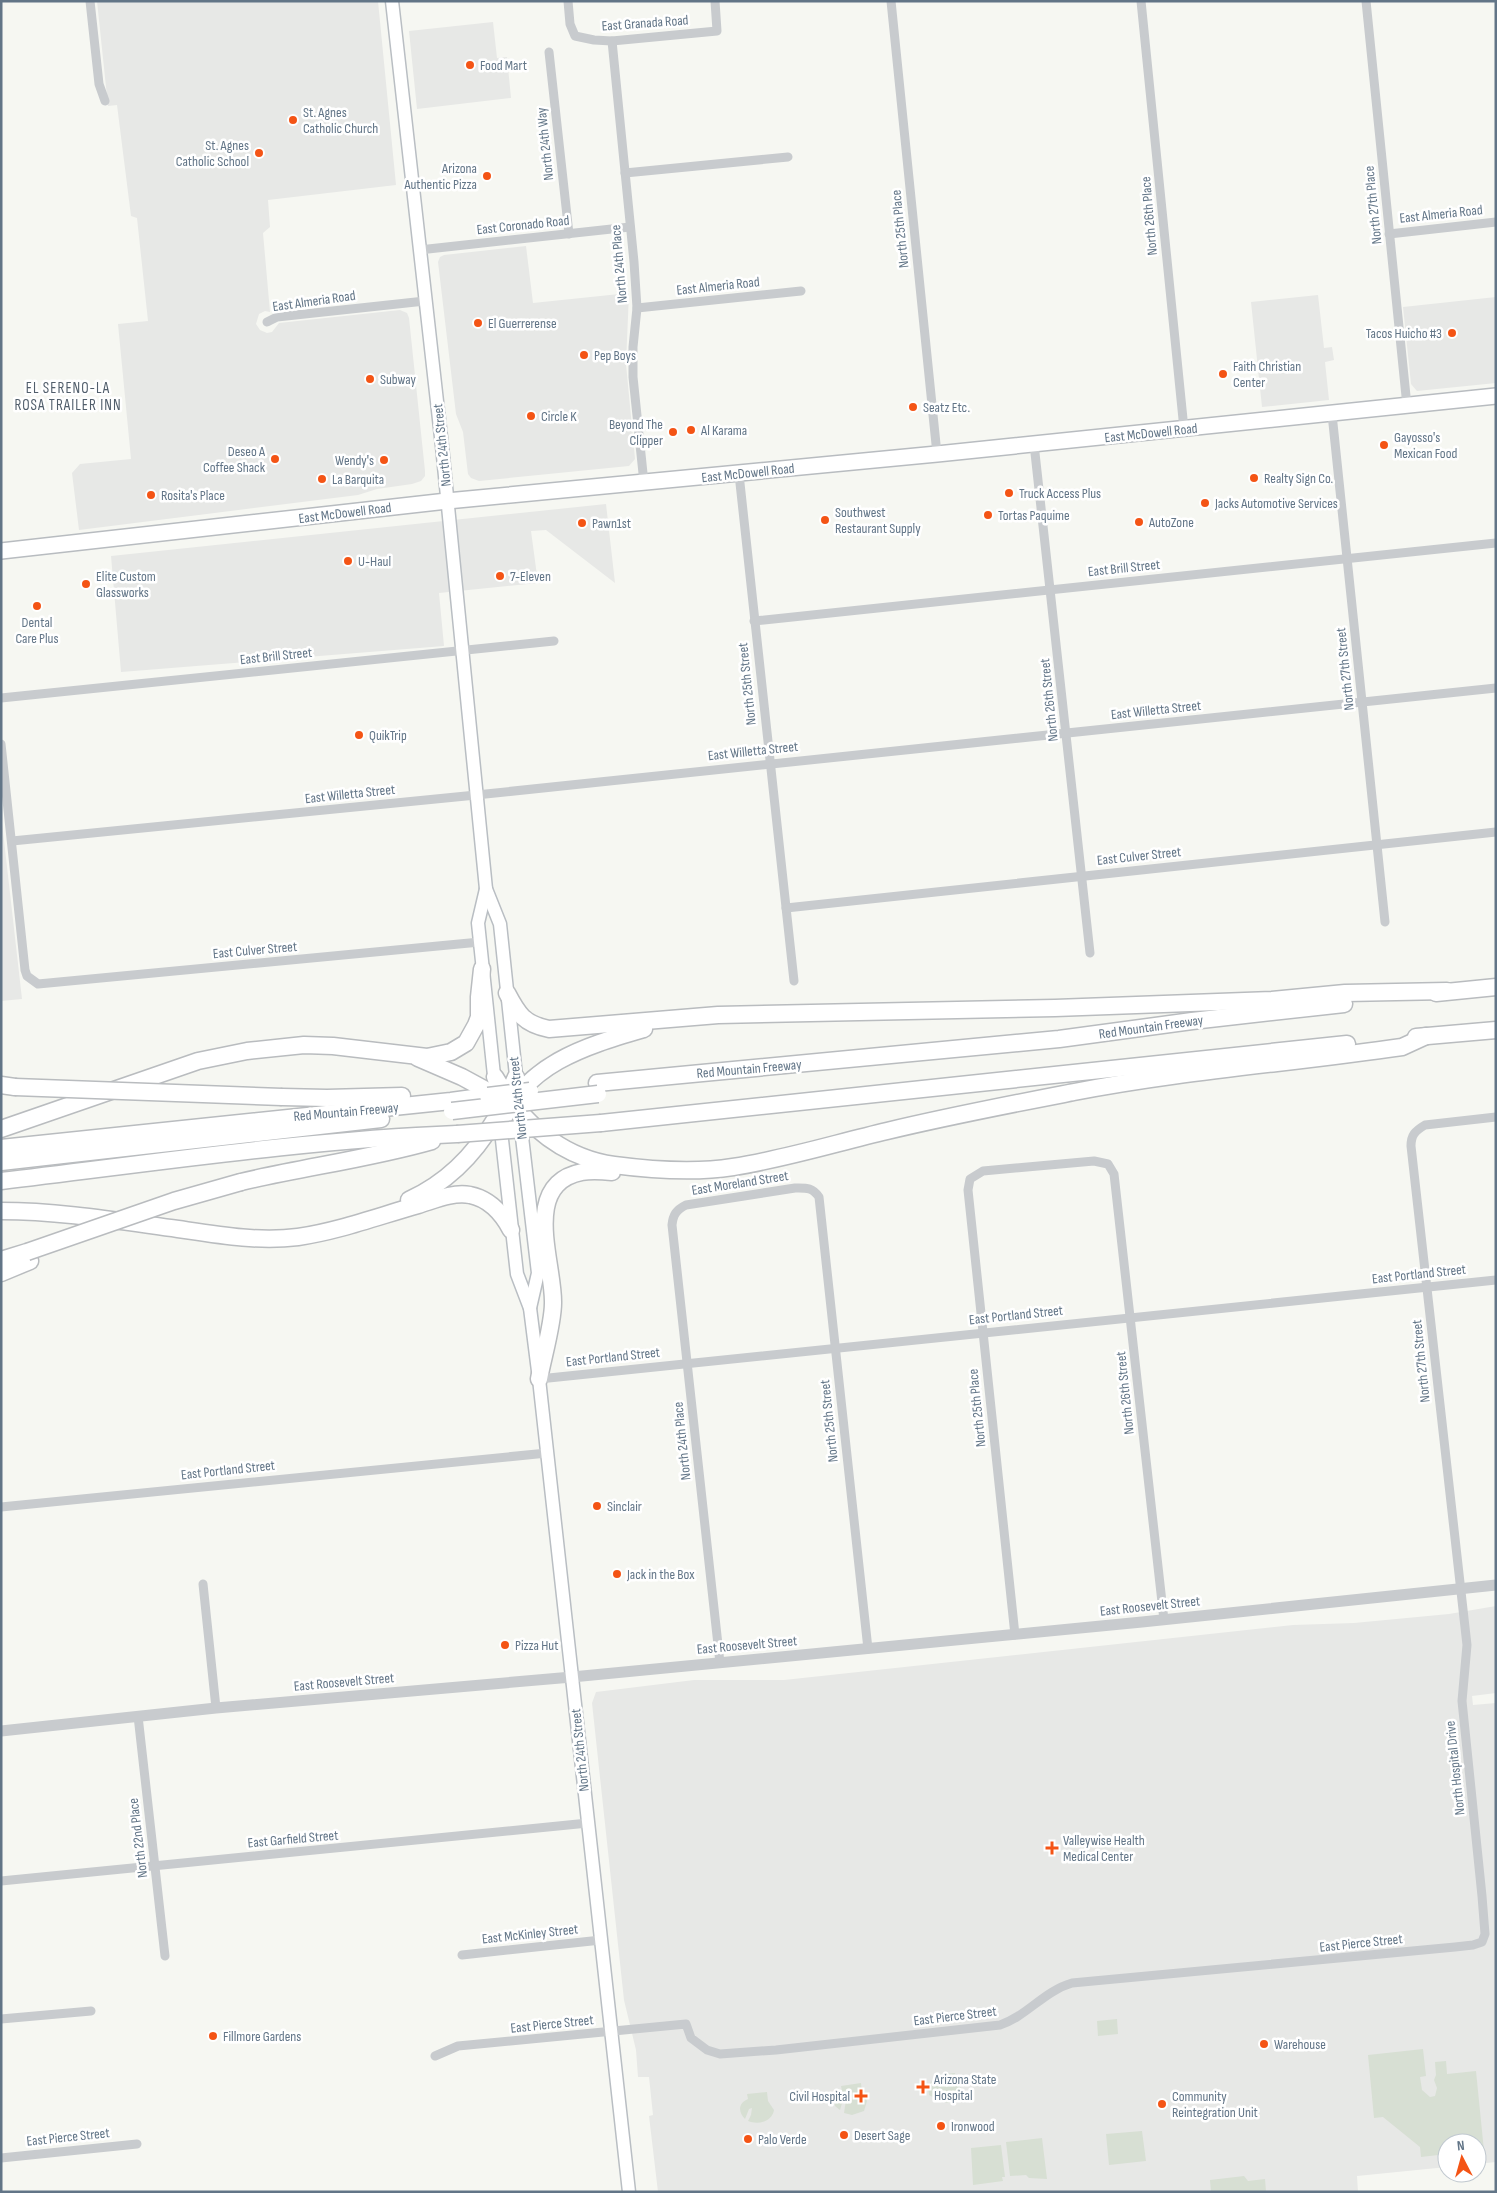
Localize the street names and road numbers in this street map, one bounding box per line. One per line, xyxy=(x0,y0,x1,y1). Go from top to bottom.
street label: East Granada Road xyxy=(601,11,689,35)
street label: North 24th Way xyxy=(533,106,557,181)
street label: North 27th Place xyxy=(1360,165,1386,245)
street label: North 26th Place xyxy=(1137,176,1161,256)
street label: North 25th Place xyxy=(887,189,913,269)
street label: East Almeria Road xyxy=(1399,201,1484,227)
street label: East Coronado Road xyxy=(476,212,570,238)
street label: North 24th Place xyxy=(607,224,631,304)
street label: East Almeria Road xyxy=(676,273,761,299)
street label: East Almeria Road xyxy=(272,287,357,315)
street label: North 24th Street xyxy=(429,403,455,487)
street label: East McDowell Road xyxy=(1104,420,1198,446)
street label: East McDowell Road xyxy=(701,460,795,486)
street label: East McDowell Road xyxy=(298,499,392,527)
street label: East Brill Street xyxy=(1087,556,1161,580)
street label: North 27th Street xyxy=(1332,627,1358,711)
street label: North 25th Street xyxy=(734,642,760,726)
street label: East Brill Street xyxy=(239,644,313,668)
street label: North 26th Street xyxy=(1036,658,1062,742)
street label: East Willetta Street xyxy=(1110,697,1202,723)
street label: East Willetta Street xyxy=(707,738,799,764)
street label: East Willetta Street xyxy=(304,781,396,807)
street label: East Culver Street xyxy=(1096,843,1182,869)
street label: East Culver Street xyxy=(212,938,298,962)
street label: Red Mountain Freeway xyxy=(1098,1011,1205,1043)
street label: North 24th Street xyxy=(505,1056,531,1140)
street label: Red Mountain Freeway xyxy=(696,1056,803,1082)
street label: Red Mountain Freeway xyxy=(293,1099,400,1125)
street label: East Moreland Street xyxy=(690,1167,790,1199)
street label: East Portland Street xyxy=(1371,1261,1467,1287)
street label: East Portland Street xyxy=(968,1302,1064,1328)
street label: North 27th Street xyxy=(1408,1319,1434,1403)
street label: East Portland Street xyxy=(565,1344,661,1370)
street label: North 26th Street xyxy=(1112,1351,1138,1435)
street label: North 25th Place xyxy=(964,1368,990,1448)
street label: North 25th Street xyxy=(816,1379,842,1463)
street label: North 24th Place xyxy=(669,1401,695,1481)
street label: East Portland Street xyxy=(180,1457,276,1483)
street label: East Roosevelt Street xyxy=(1099,1592,1201,1620)
street label: East Roosevelt Street xyxy=(696,1632,798,1658)
street label: East Roosevelt Street xyxy=(293,1669,395,1695)
street label: North 24th Street xyxy=(567,1708,593,1792)
street label: North Hospital Drive xyxy=(1442,1720,1468,1816)
street label: North 22nd Place xyxy=(125,1797,151,1879)
street label: East Garfield Street xyxy=(247,1827,339,1851)
street label: East McKinley Street xyxy=(481,1920,579,1948)
street label: East Pierce Street xyxy=(1319,1930,1403,1956)
street label: East Pierce Street xyxy=(913,2002,997,2030)
street label: East Pierce Street xyxy=(510,2011,594,2037)
street label: East Pierce Street xyxy=(26,2124,110,2150)

